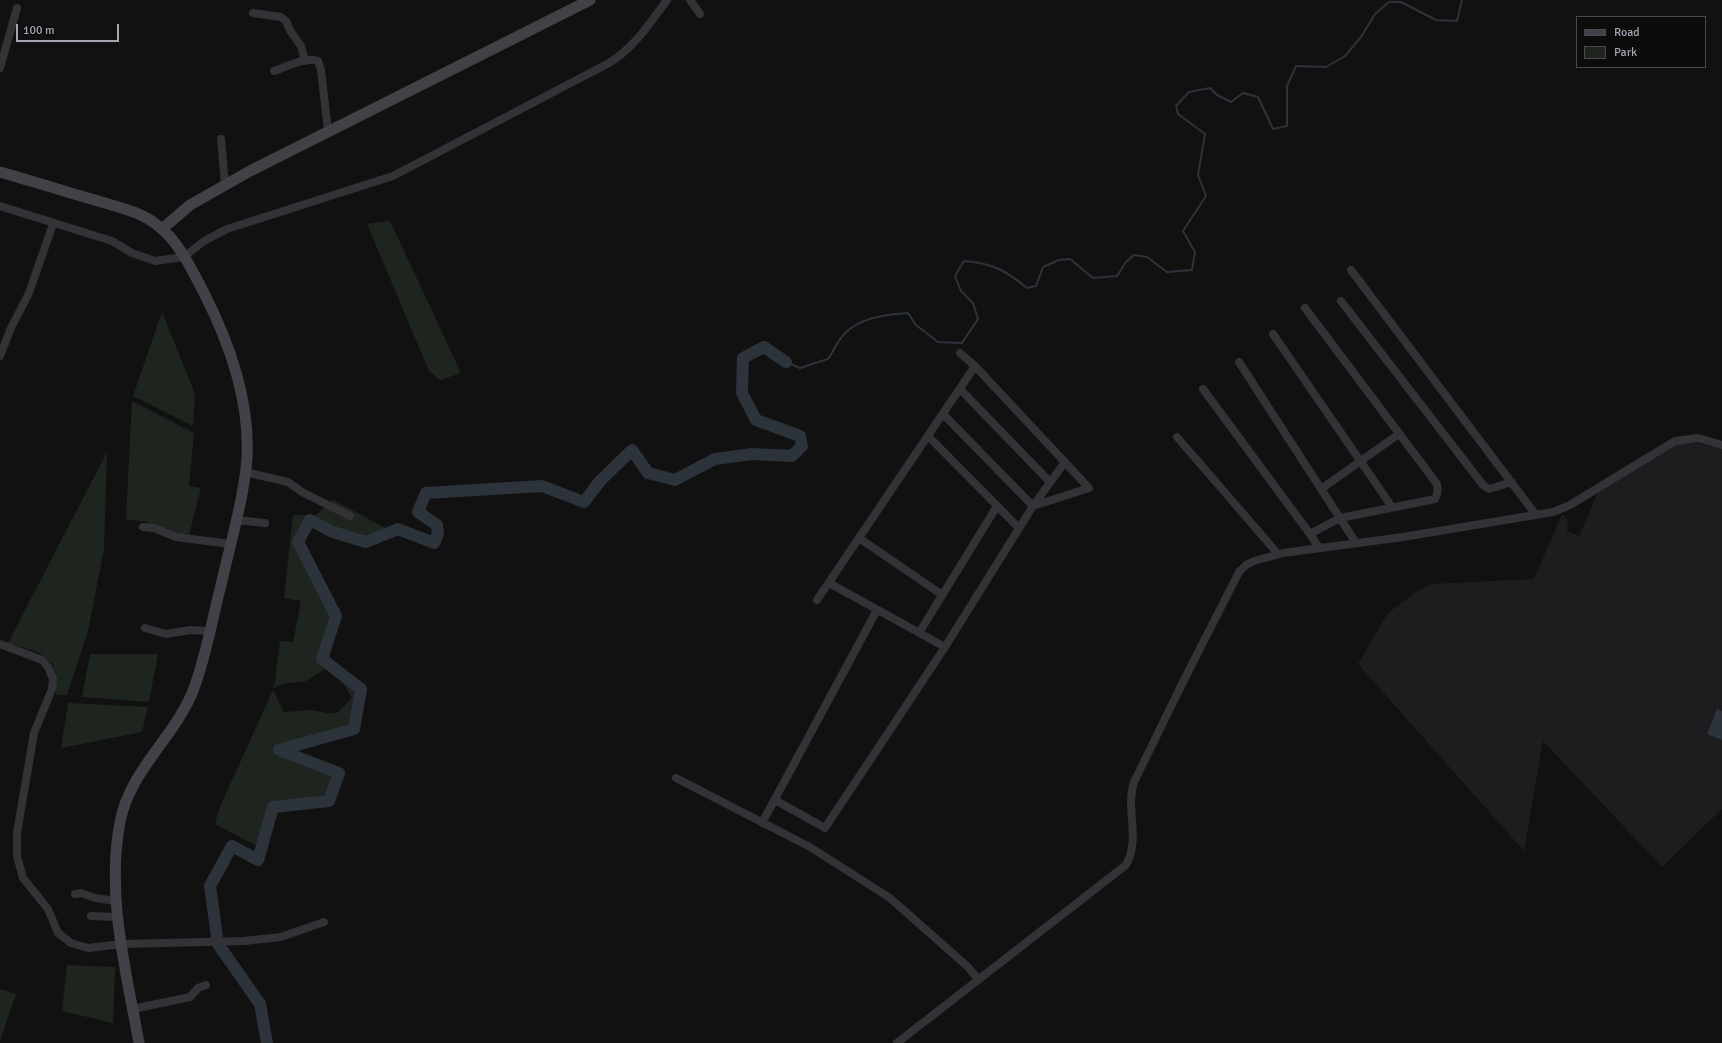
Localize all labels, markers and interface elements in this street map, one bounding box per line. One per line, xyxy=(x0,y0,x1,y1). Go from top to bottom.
scale bar xyxy=(18,16,121,42)
legend xyxy=(1576,16,1706,68)
text: 100 m xyxy=(23,23,55,38)
text: Road xyxy=(1614,25,1640,40)
text: Park xyxy=(1614,45,1637,60)

